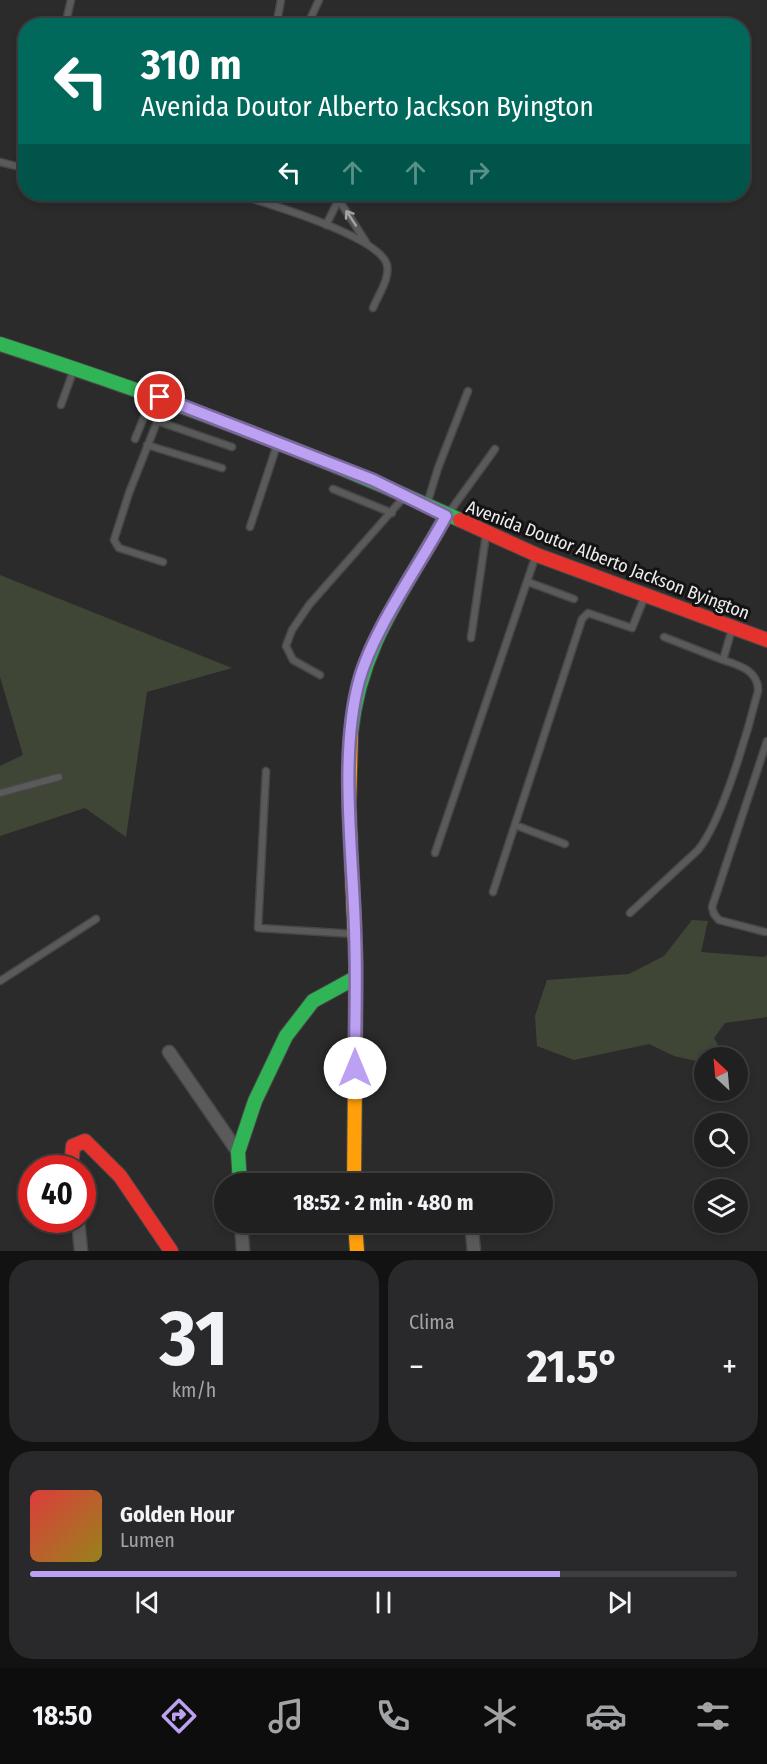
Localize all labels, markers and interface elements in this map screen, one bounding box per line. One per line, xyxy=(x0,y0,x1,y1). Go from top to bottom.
text: 310 m xyxy=(141,40,242,90)
icon: left xyxy=(42,42,120,120)
text: Avenida Doutor Alberto Jackson Byington xyxy=(141,91,594,123)
icon: left xyxy=(273,156,306,189)
icon: ahead xyxy=(336,156,369,189)
icon: ahead xyxy=(399,156,432,189)
icon: right xyxy=(462,156,495,189)
one-way arrow xyxy=(344,210,356,227)
pin xyxy=(134,371,185,422)
icon: arrive xyxy=(143,380,176,413)
street label: Avenida Doutor Alberto Jackson Byington xyxy=(463,496,753,624)
position arrow xyxy=(323,1036,387,1100)
north arrow xyxy=(694,1047,748,1101)
map controls xyxy=(694,1047,748,1233)
button: search xyxy=(694,1113,748,1167)
speed limit sign: 40 xyxy=(18,1155,96,1233)
button: layers xyxy=(694,1179,748,1233)
text: 18:52 · 2 min · 480 m xyxy=(293,1189,474,1216)
text: 31 xyxy=(160,1292,228,1386)
text: Clima xyxy=(409,1310,454,1334)
text: 21.5° xyxy=(527,1340,619,1394)
text: − xyxy=(409,1347,424,1387)
text: + xyxy=(722,1347,737,1387)
text: km/h xyxy=(172,1378,216,1402)
text: Golden Hour xyxy=(120,1501,234,1528)
text: Lumen xyxy=(120,1528,175,1552)
icon: previous xyxy=(131,1586,164,1619)
icon: pause xyxy=(367,1586,400,1619)
icon: next xyxy=(603,1586,636,1619)
icon: directions xyxy=(158,1695,200,1737)
icon: music xyxy=(265,1695,307,1737)
icon: phone xyxy=(372,1695,414,1737)
icon: climate xyxy=(479,1695,521,1737)
icon: car xyxy=(585,1695,627,1737)
icon: filters xyxy=(692,1695,734,1737)
text: 18:50 xyxy=(32,1700,93,1732)

